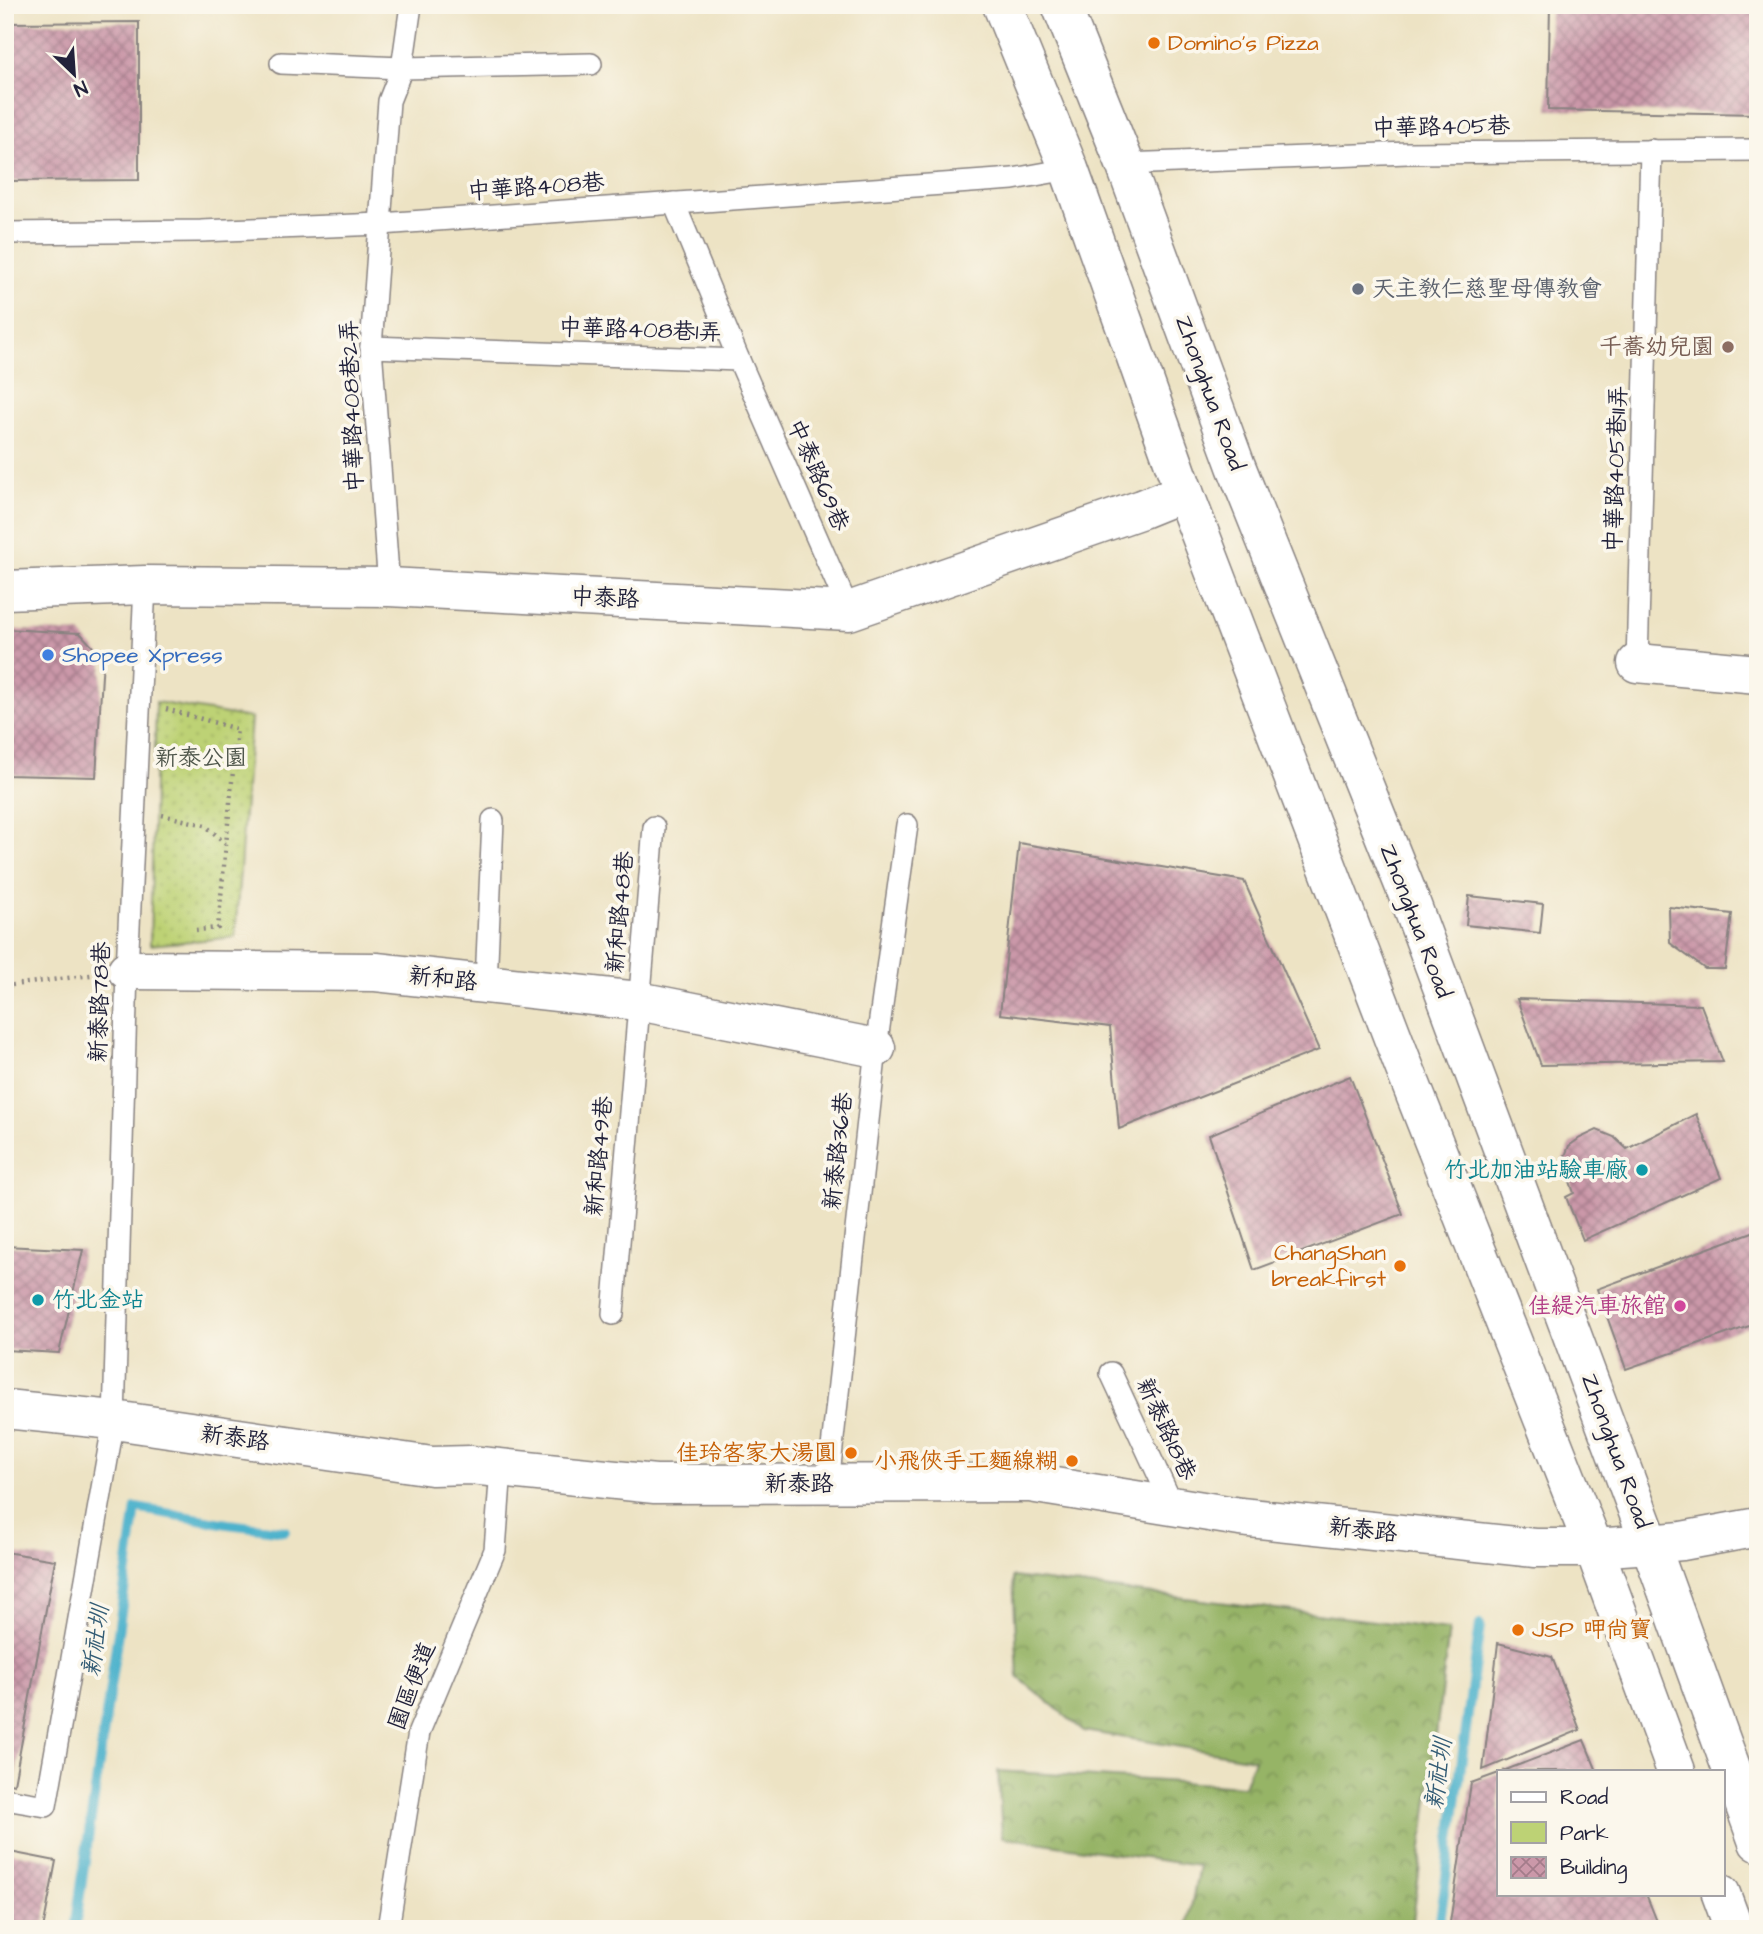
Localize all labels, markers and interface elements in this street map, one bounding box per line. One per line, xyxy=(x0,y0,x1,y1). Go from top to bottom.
place label: Domino's Pizza xyxy=(1168,27,1319,59)
marker: Domino's Pizza xyxy=(1146,35,1162,51)
north arrow xyxy=(38,38,108,108)
text: N xyxy=(69,73,92,103)
street label: 中華路405巷 xyxy=(1372,110,1511,144)
street label: 中華路408巷 xyxy=(467,166,606,208)
place label: 天主教仁慈聖母傳教會 xyxy=(1372,273,1602,305)
marker: 天主教仁慈聖母傳教會 xyxy=(1350,281,1366,297)
street label: 中華路408巷1弄 xyxy=(558,311,722,349)
street label: Zhonghua Road xyxy=(1166,311,1253,475)
street label: 中華路408巷2弄 xyxy=(333,319,371,493)
place label: 千蕎幼兒園 xyxy=(1599,331,1714,363)
marker: 千蕎幼兒園 xyxy=(1720,339,1736,355)
street label: 中華路405巷11弄 xyxy=(1597,385,1635,553)
street label: 中泰路69巷 xyxy=(779,414,857,537)
street label: 中泰路 xyxy=(570,580,640,616)
place label: Shopee Xpress xyxy=(62,639,223,671)
marker: Shopee Xpress xyxy=(40,647,56,663)
park label: 新泰公園 xyxy=(155,742,247,774)
street label: Zhonghua Road xyxy=(1371,839,1460,1003)
street label: 新和路48巷 xyxy=(599,849,641,974)
street label: 新泰路78巷 xyxy=(82,940,118,1063)
street label: 新和路 xyxy=(407,959,479,999)
street label: 新泰路36巷 xyxy=(816,1090,860,1211)
street label: 新和路49巷 xyxy=(578,1093,620,1218)
place label: 竹北加油站驗車廠 xyxy=(1444,1154,1628,1186)
marker: 竹北加油站驗車廠 xyxy=(1634,1162,1650,1178)
place label: ChangShan breakfirst xyxy=(1271,1237,1387,1295)
marker: ChangShan breakfirst xyxy=(1392,1258,1408,1274)
place label: 竹北金站 xyxy=(52,1284,144,1316)
place label: 佳緹汽車旅館 xyxy=(1528,1290,1666,1322)
marker: 竹北金站 xyxy=(30,1292,46,1308)
marker: 佳緹汽車旅館 xyxy=(1672,1298,1688,1314)
street label: Zhonghua Road xyxy=(1572,1369,1659,1533)
street label: 新泰路18巷 xyxy=(1128,1372,1204,1486)
street label: 新泰路 xyxy=(199,1417,271,1459)
place label: 佳玲客家大湯圓 xyxy=(676,1437,837,1469)
marker: 佳玲客家大湯圓 xyxy=(843,1445,859,1461)
place label: 小飛俠手工麵線糊 xyxy=(874,1445,1058,1477)
marker: 小飛俠手工麵線糊 xyxy=(1064,1453,1080,1469)
street label: 新泰路 xyxy=(765,1468,834,1500)
street label: 新泰路 xyxy=(1327,1510,1399,1550)
water label: 新社圳 xyxy=(74,1600,118,1679)
place label: JSP 呷尚寶 xyxy=(1532,1614,1652,1646)
marker: JSP 呷尚寶 xyxy=(1510,1622,1526,1638)
street label: 園區便道 xyxy=(381,1637,443,1735)
water label: 新社圳 xyxy=(1417,1733,1461,1812)
legend xyxy=(1497,1770,1724,1896)
text: Road xyxy=(1560,1783,1608,1812)
text: Park xyxy=(1560,1819,1609,1848)
text: Building xyxy=(1560,1853,1628,1884)

